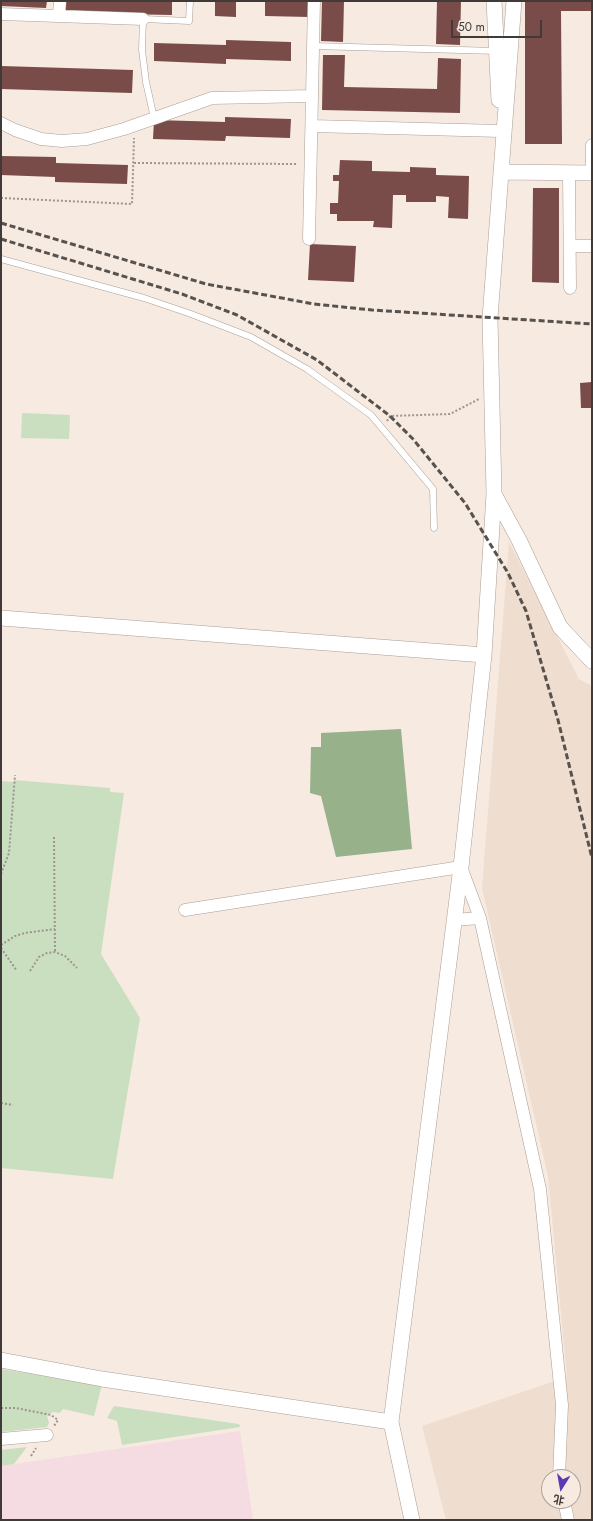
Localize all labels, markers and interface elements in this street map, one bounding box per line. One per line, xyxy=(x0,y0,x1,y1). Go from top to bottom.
scale bar xyxy=(453,12,544,38)
text: 50 m xyxy=(458,18,485,36)
north arrow xyxy=(541,1469,581,1509)
text: 北 xyxy=(552,1491,566,1509)

